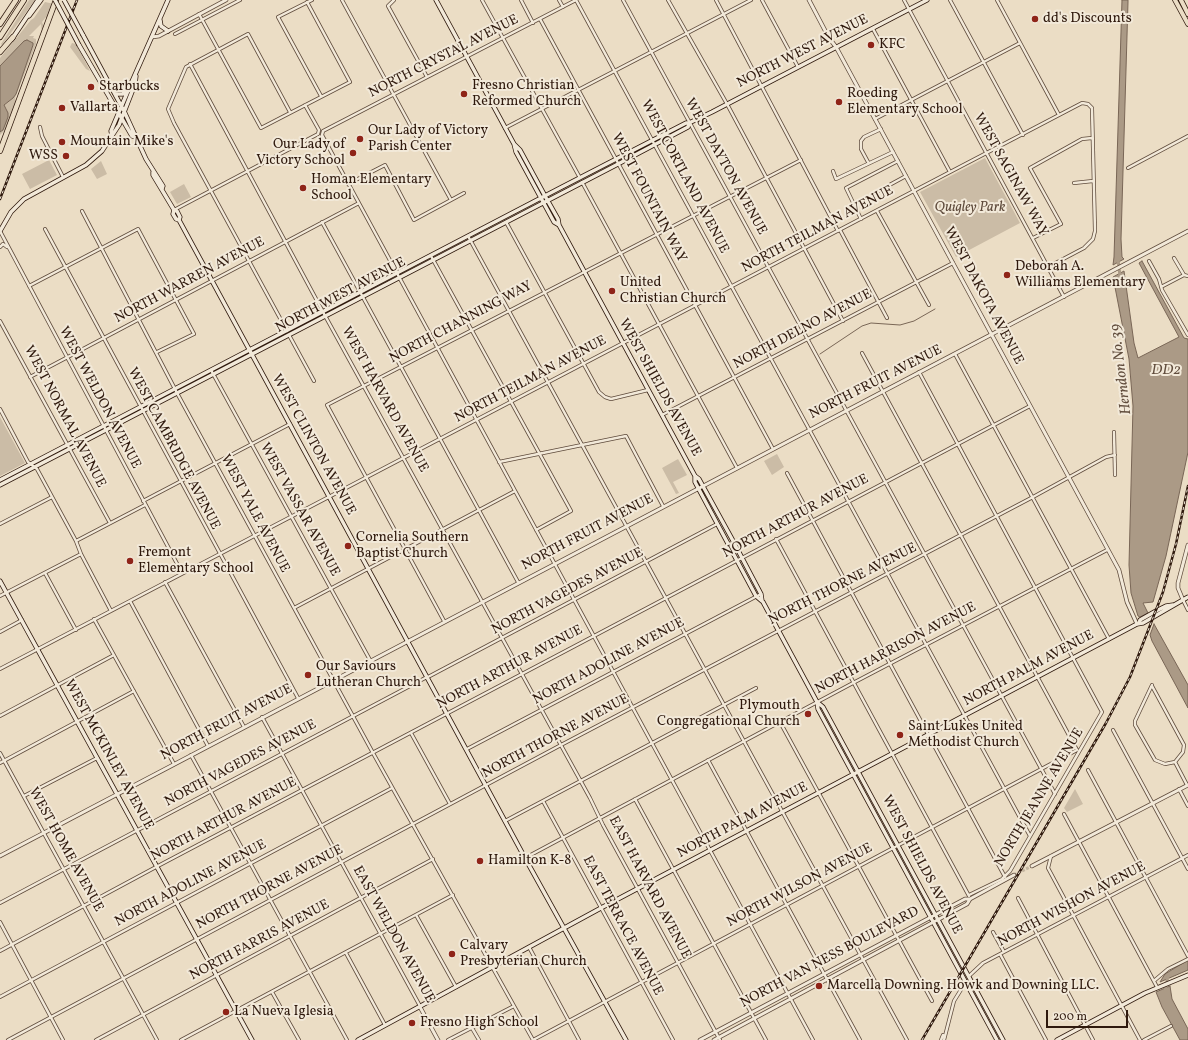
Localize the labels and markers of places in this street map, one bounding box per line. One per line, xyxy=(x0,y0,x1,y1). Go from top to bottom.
place label: dd's Discounts xyxy=(1043,11,1132,27)
marker: dd's Discounts xyxy=(1030,14,1040,24)
place label: KFC xyxy=(879,37,905,53)
marker: KFC xyxy=(866,40,876,50)
place label: Fresno Christian Reformed Church xyxy=(472,78,581,110)
place label: Starbucks xyxy=(99,79,160,95)
marker: Starbucks xyxy=(86,82,96,92)
place label: Roeding Elementary School xyxy=(847,86,963,118)
marker: Fresno Christian Reformed Church xyxy=(459,89,469,99)
marker: Roeding Elementary School xyxy=(834,97,844,107)
place label: Vallarta xyxy=(70,100,118,116)
marker: Vallarta xyxy=(57,103,67,113)
place label: Our Lady of Victory Parish Center xyxy=(368,123,488,156)
place label: Mountain Mike's xyxy=(70,134,174,150)
marker: Our Lady of Victory Parish Center xyxy=(355,134,365,144)
marker: Mountain Mike's xyxy=(57,137,67,147)
place label: Our Lady of Victory School xyxy=(256,137,345,170)
place label: WSS xyxy=(29,148,58,164)
marker: Our Lady of Victory School xyxy=(348,148,358,158)
marker: WSS xyxy=(61,151,71,161)
place label: Homan Elementary School xyxy=(311,172,431,204)
marker: Homan Elementary School xyxy=(298,183,308,193)
place label: Deborah A. Williams Elementary xyxy=(1015,259,1146,292)
marker: Deborah A. Williams Elementary xyxy=(1002,270,1012,280)
place label: United Christian Church xyxy=(620,275,726,308)
marker: United Christian Church xyxy=(607,286,617,296)
place label: Cornelia Southern Baptist Church xyxy=(356,530,469,562)
marker: Cornelia Southern Baptist Church xyxy=(343,541,353,551)
place label: Fremont Elementary School xyxy=(138,545,254,578)
marker: Fremont Elementary School xyxy=(125,556,135,566)
place label: Our Saviours Lutheran Church xyxy=(316,659,421,692)
marker: Our Saviours Lutheran Church xyxy=(303,670,313,680)
place label: Plymouth Congregational Church xyxy=(657,698,800,730)
marker: Plymouth Congregational Church xyxy=(803,709,813,719)
place label: Saint Lukes United Methodist Church xyxy=(908,719,1023,752)
marker: Saint Lukes United Methodist Church xyxy=(895,730,905,740)
place label: Hamilton K-8 xyxy=(488,853,571,869)
marker: Hamilton K-8 xyxy=(475,856,485,866)
place label: Calvary Presbyterian Church xyxy=(460,938,587,970)
marker: Calvary Presbyterian Church xyxy=(447,949,457,959)
place label: Marcella Downing. Howk and Downing LLC. xyxy=(827,978,1099,994)
marker: Marcella Downing. Howk and Downing LLC. xyxy=(814,981,824,991)
place label: La Nueva Iglesia xyxy=(234,1004,334,1020)
marker: La Nueva Iglesia xyxy=(221,1007,231,1017)
place label: Fresno High School xyxy=(420,1015,539,1031)
marker: Fresno High School xyxy=(407,1018,417,1028)

